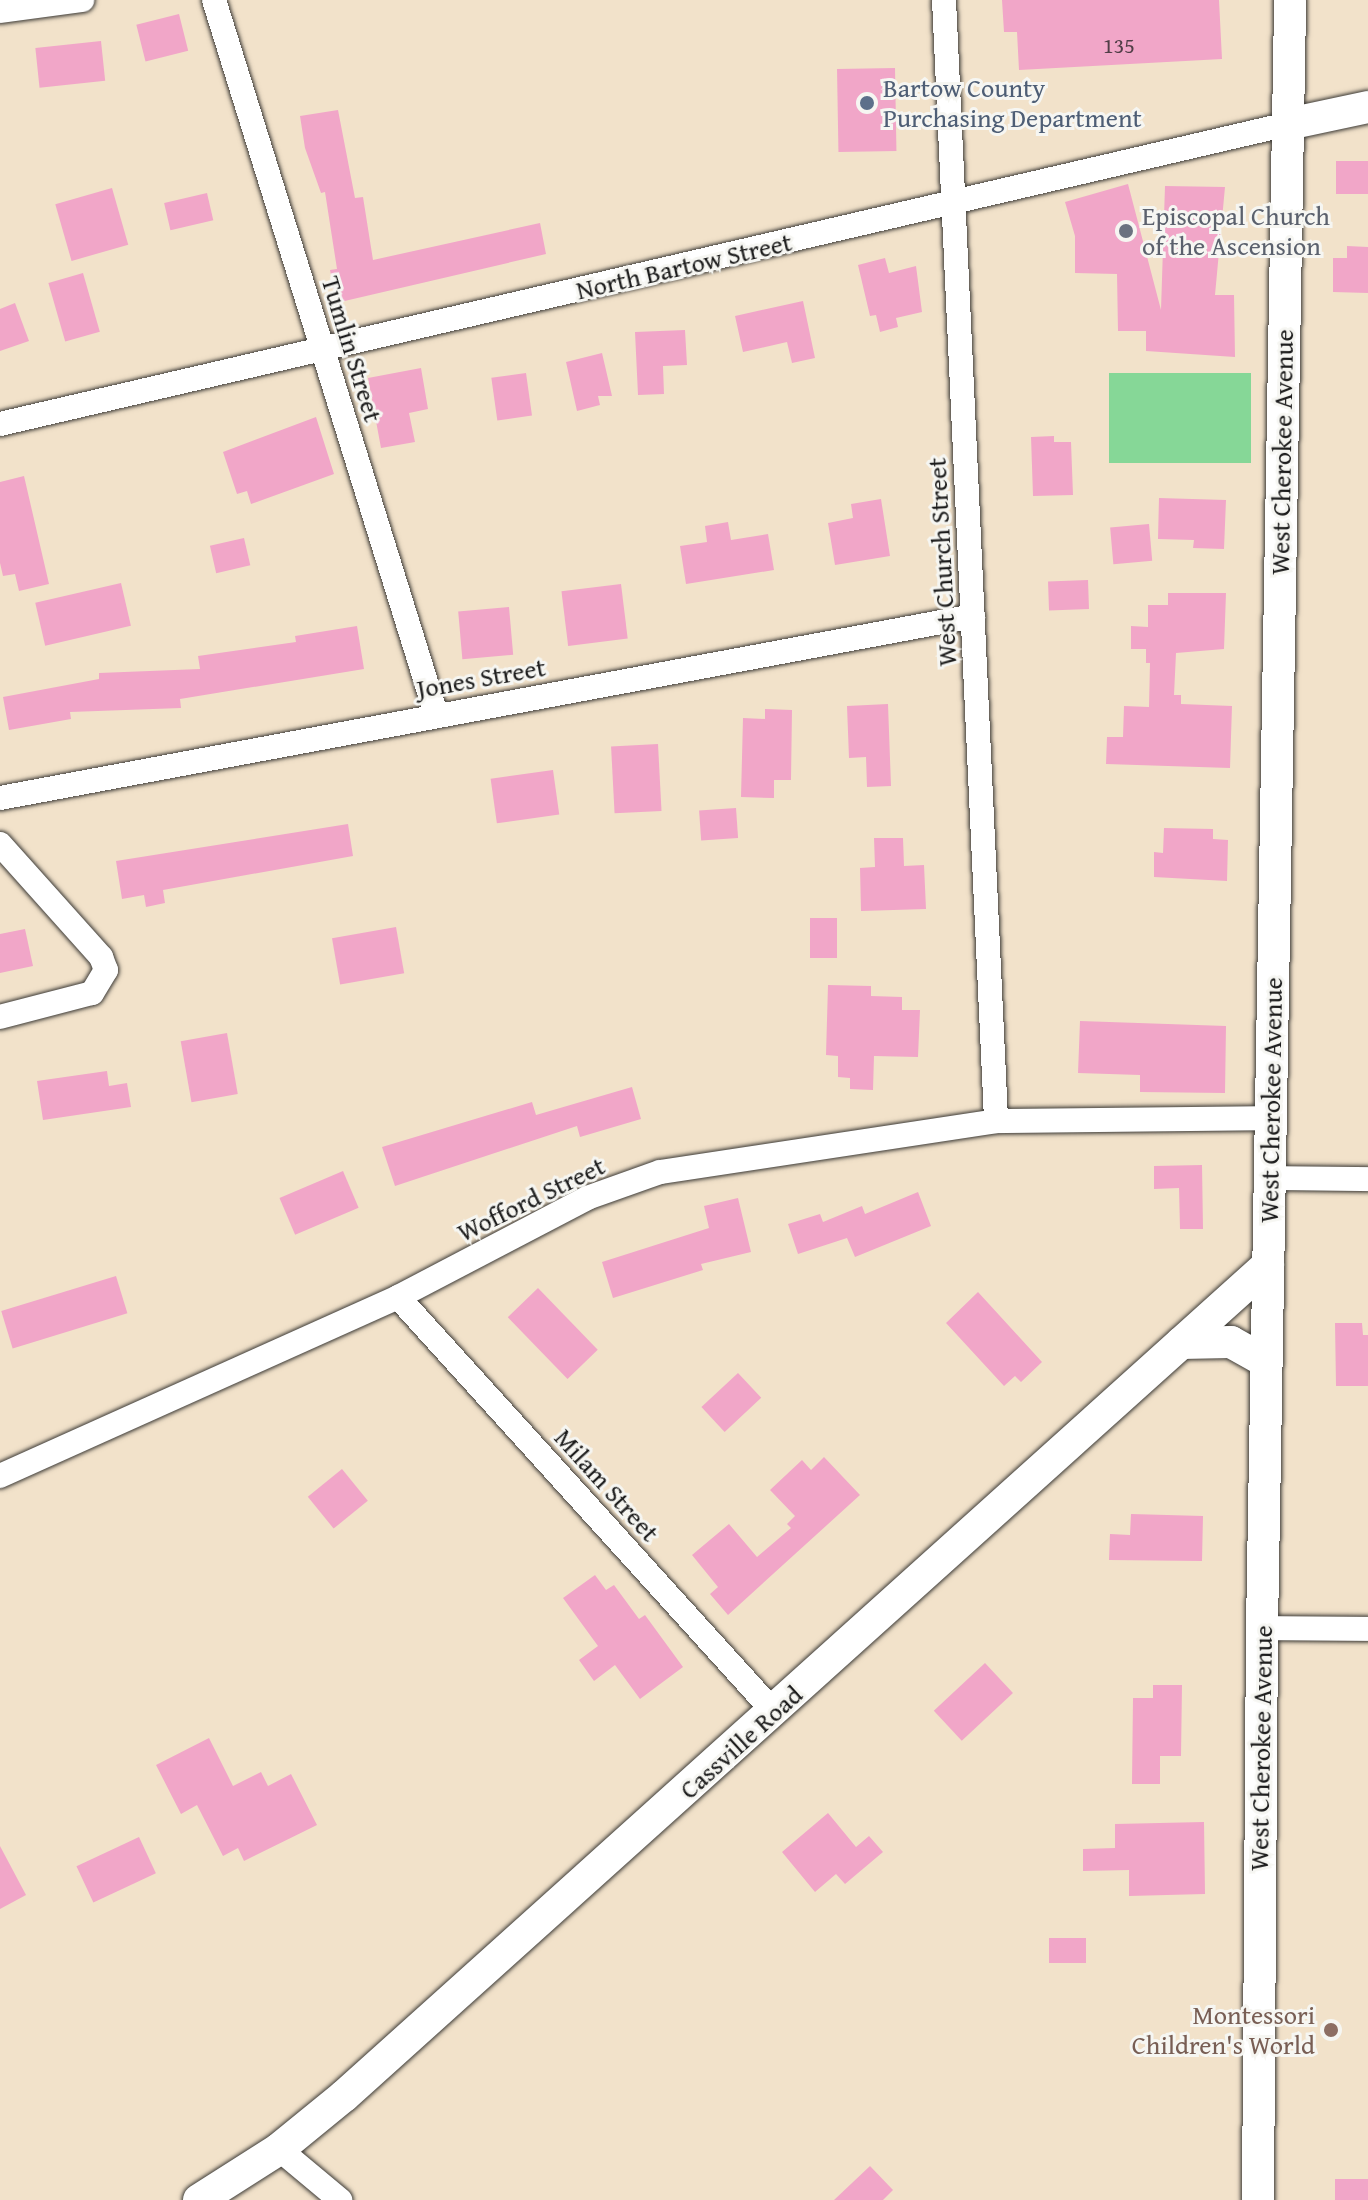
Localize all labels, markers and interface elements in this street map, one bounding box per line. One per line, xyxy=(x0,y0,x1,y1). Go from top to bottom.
house number: 135 xyxy=(1103,33,1135,59)
place label: Bartow County Purchasing Department xyxy=(883,72,1142,134)
marker: Bartow County Purchasing Department xyxy=(858,94,876,112)
place label: Episcopal Church of the Ascension xyxy=(1142,200,1330,262)
marker: Episcopal Church of the Ascension xyxy=(1117,222,1135,240)
street label: North Bartow Street xyxy=(573,226,795,306)
street label: Tumlin Street xyxy=(315,272,389,426)
street label: West Cherokee Avenue xyxy=(1264,329,1300,575)
street label: West Church Street xyxy=(921,457,963,667)
street label: Jones Street xyxy=(414,651,548,705)
street label: West Cherokee Avenue xyxy=(1253,977,1289,1223)
street label: Wofford Street xyxy=(452,1150,610,1248)
street label: Milam Street xyxy=(548,1422,666,1548)
street label: West Cherokee Avenue xyxy=(1243,1625,1279,1871)
street label: Cassville Road xyxy=(673,1679,809,1805)
place label: Montessori Children's World xyxy=(1132,1999,1315,2060)
marker: Montessori Children's World xyxy=(1322,2021,1340,2039)

